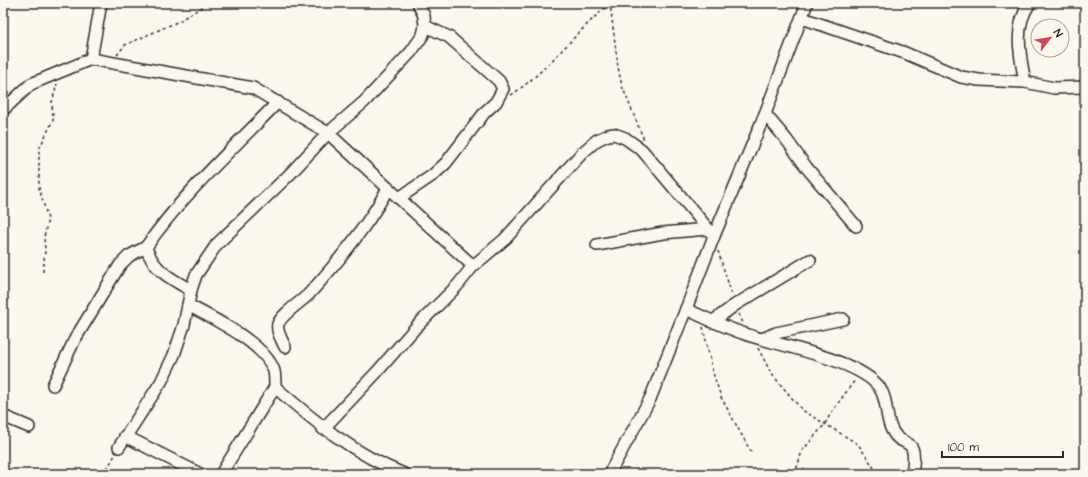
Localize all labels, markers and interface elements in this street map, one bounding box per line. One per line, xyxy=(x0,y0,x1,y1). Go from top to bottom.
north arrow xyxy=(1030,18,1070,58)
text: N xyxy=(1050,26,1066,40)
scale bar xyxy=(942,433,1063,459)
text: 100 m xyxy=(948,439,979,456)

